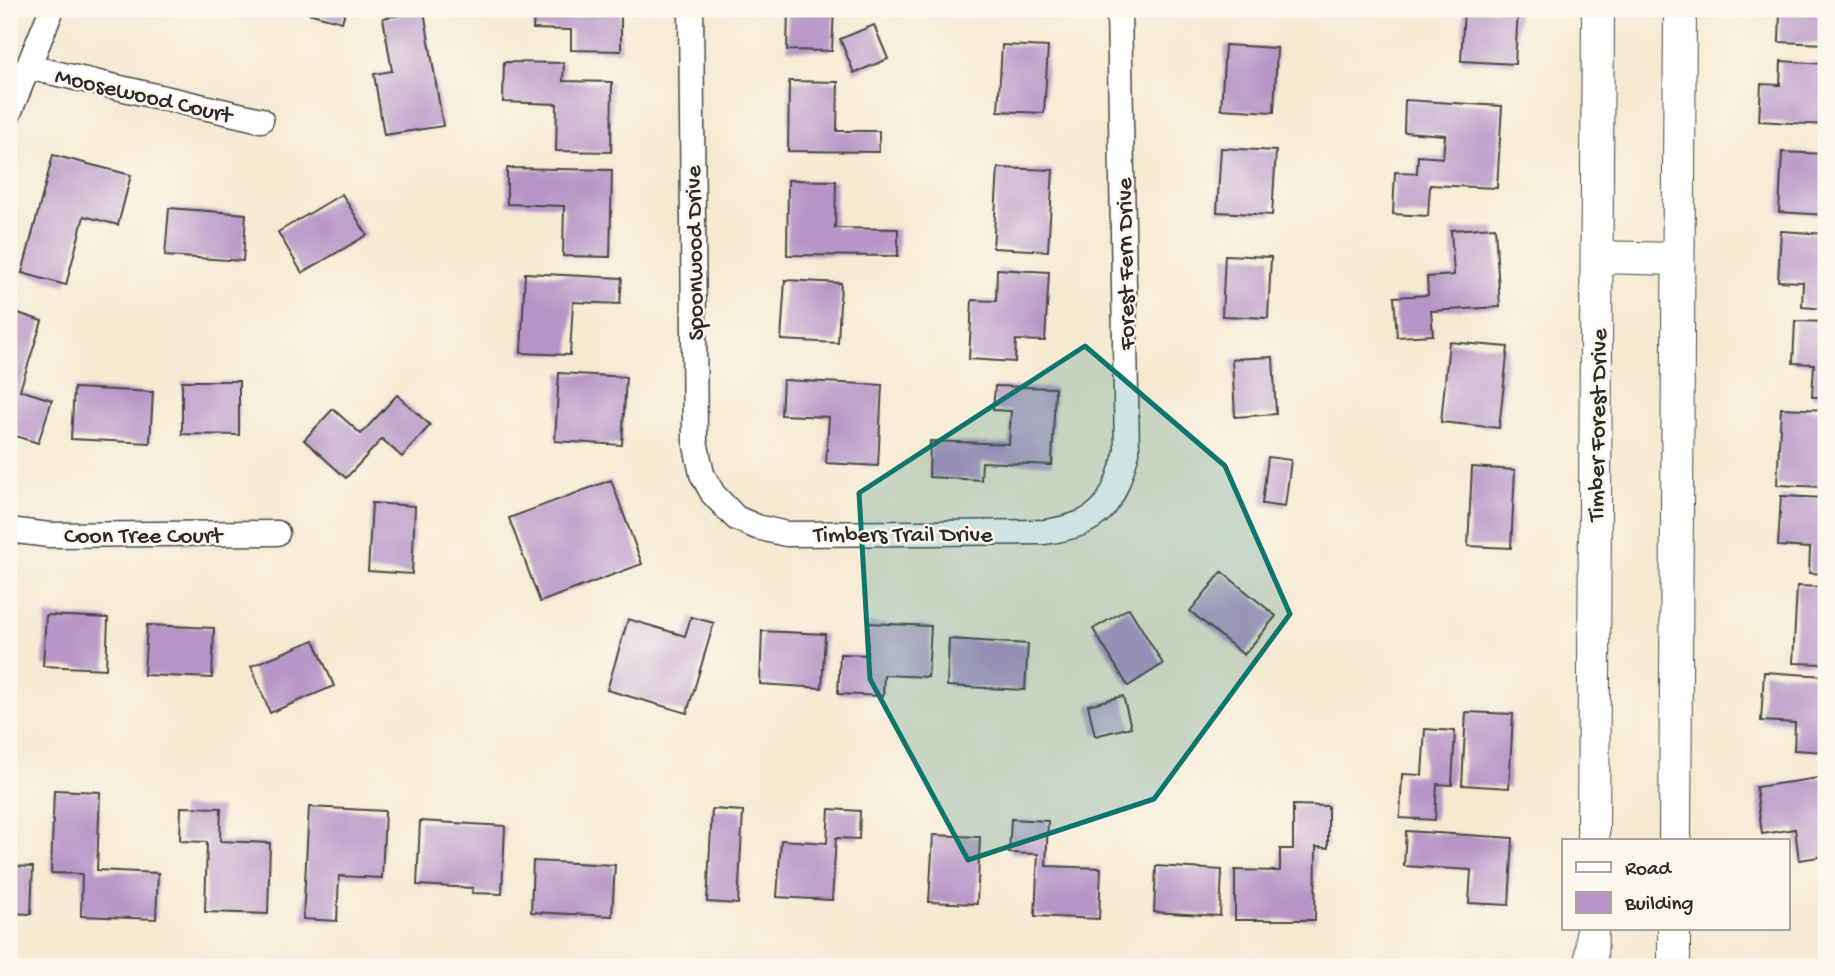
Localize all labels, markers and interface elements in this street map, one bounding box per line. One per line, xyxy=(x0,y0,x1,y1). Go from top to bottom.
street label: Moosewood Court xyxy=(52,63,237,132)
street label: Spoonwood Drive xyxy=(680,165,713,341)
street label: Forest Fern Drive xyxy=(1111,177,1144,351)
street label: Timber Forest Drive xyxy=(1583,328,1616,524)
street label: Timbers Trail Drive xyxy=(811,522,993,551)
street label: Coon Tree Court xyxy=(64,523,224,552)
legend xyxy=(1562,839,1790,930)
text: Road xyxy=(1625,858,1673,883)
text: Building xyxy=(1624,893,1694,918)

